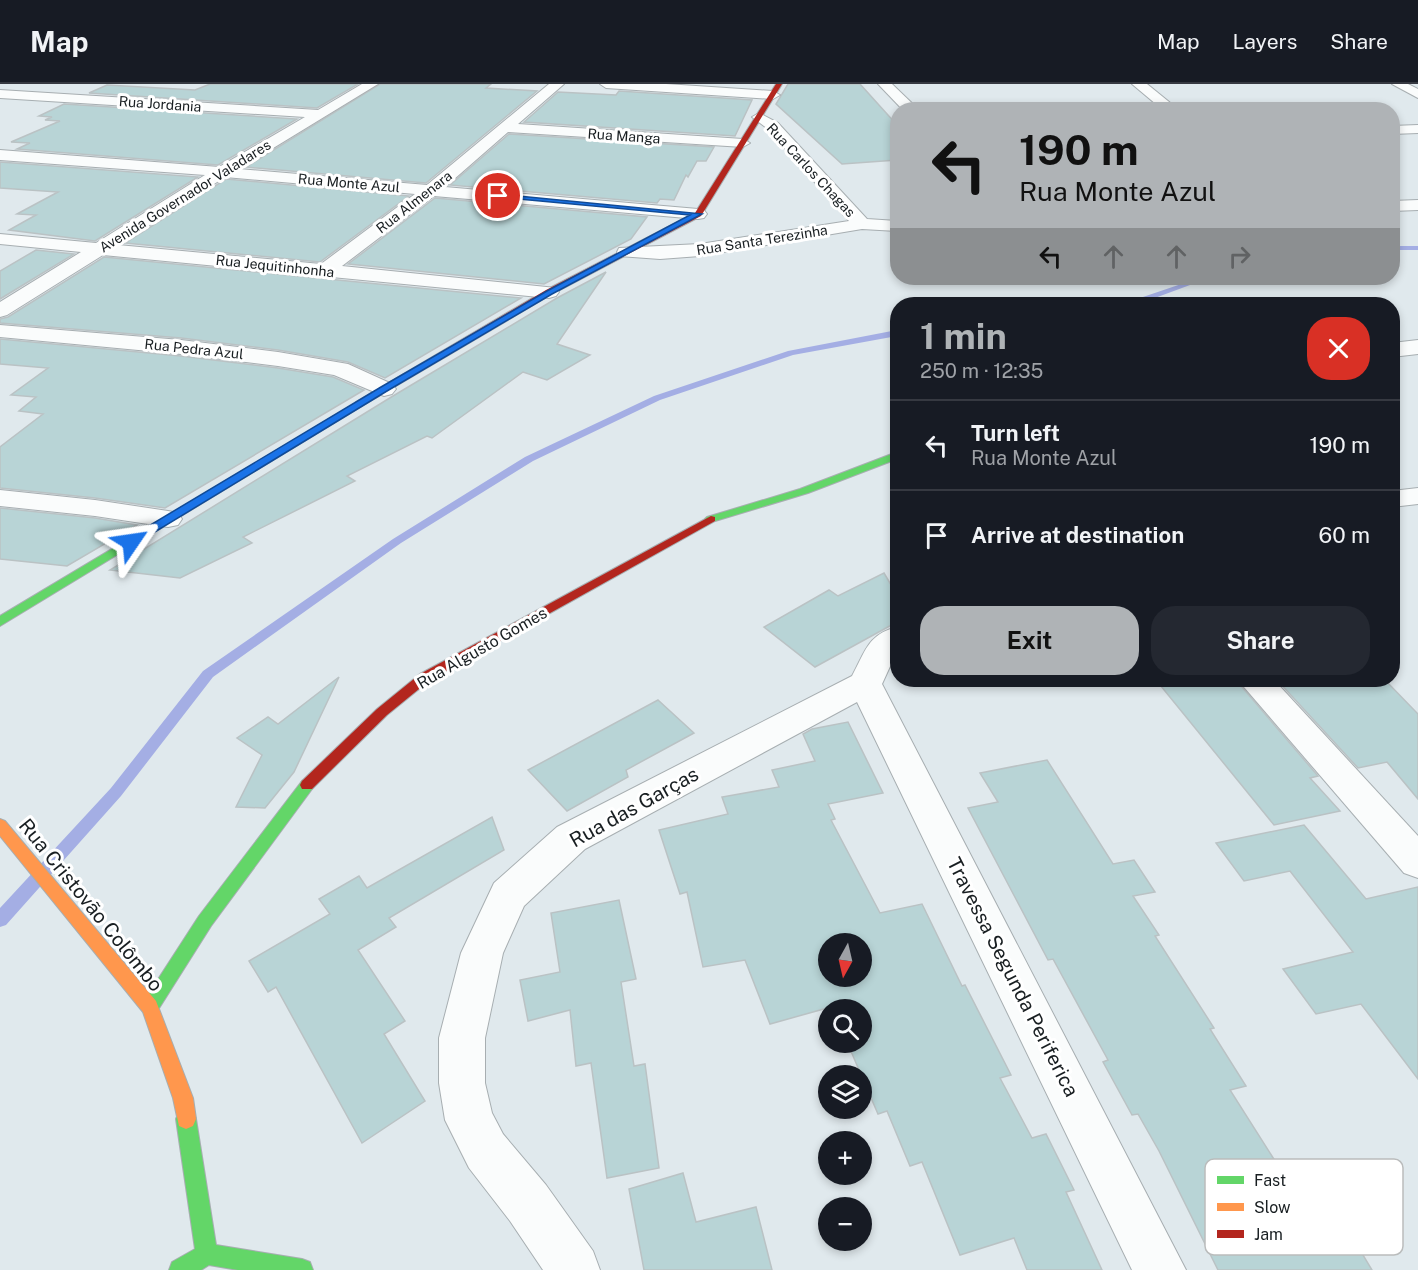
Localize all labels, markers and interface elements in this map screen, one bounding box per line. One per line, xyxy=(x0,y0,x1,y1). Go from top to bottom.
text: Map xyxy=(30,25,89,58)
text: Map xyxy=(1157,29,1200,54)
text: Layers xyxy=(1233,29,1297,54)
text: Share xyxy=(1330,29,1388,54)
street label: Rua Jordania xyxy=(118,93,202,115)
street label: Rua Carlos Chagas xyxy=(763,120,859,220)
street label: Rua Manga xyxy=(587,125,661,147)
text: 190 m xyxy=(1019,125,1139,174)
icon: left xyxy=(920,126,998,204)
street label: Avenida Governador Valadares xyxy=(96,137,274,255)
street label: Rua Almenara xyxy=(373,168,455,236)
pin xyxy=(472,170,523,221)
street label: Rua Monte Azul xyxy=(297,171,401,195)
text: Rua Monte Azul xyxy=(1019,175,1216,207)
icon: arrive xyxy=(481,179,514,212)
street label: Rua Santa Terezinha xyxy=(695,222,829,258)
icon: left xyxy=(1034,240,1067,273)
icon: ahead xyxy=(1097,240,1130,273)
icon: ahead xyxy=(1160,240,1193,273)
icon: right xyxy=(1223,240,1256,273)
street label: Rua Jequitinhonha xyxy=(215,252,335,280)
text: 1 min xyxy=(920,315,1007,357)
button: close xyxy=(1307,317,1370,380)
street label: Rua Pedra Azul xyxy=(144,336,244,362)
text: 250 m · 12:35 xyxy=(920,359,1043,383)
text: Turn left xyxy=(971,420,1060,446)
icon: left xyxy=(920,429,953,462)
text: 190 m xyxy=(1310,432,1370,458)
text: Rua Monte Azul xyxy=(971,446,1117,470)
position arrow xyxy=(99,510,163,574)
icon: arrive xyxy=(920,519,953,552)
text: Arrive at destination xyxy=(971,522,1184,548)
text: 60 m xyxy=(1319,522,1370,548)
street label: Rua Algusto Gomes xyxy=(414,603,550,693)
button: Exit xyxy=(920,606,1139,675)
button: Share xyxy=(1151,606,1370,675)
street label: Rua das Garças xyxy=(565,762,703,852)
street label: Rua Cristovão Colômbo xyxy=(14,814,168,996)
street label: Travessa Segunda Periferica xyxy=(942,853,1084,1101)
north arrow xyxy=(818,933,872,987)
map controls xyxy=(818,933,872,1251)
button: search xyxy=(818,999,872,1053)
button: layers xyxy=(818,1065,872,1119)
button: + xyxy=(818,1131,872,1185)
legend xyxy=(1205,1159,1403,1255)
text: Fast xyxy=(1254,1171,1286,1190)
button: − xyxy=(818,1197,872,1251)
text: Slow xyxy=(1254,1198,1291,1217)
text: Jam xyxy=(1254,1225,1283,1244)

